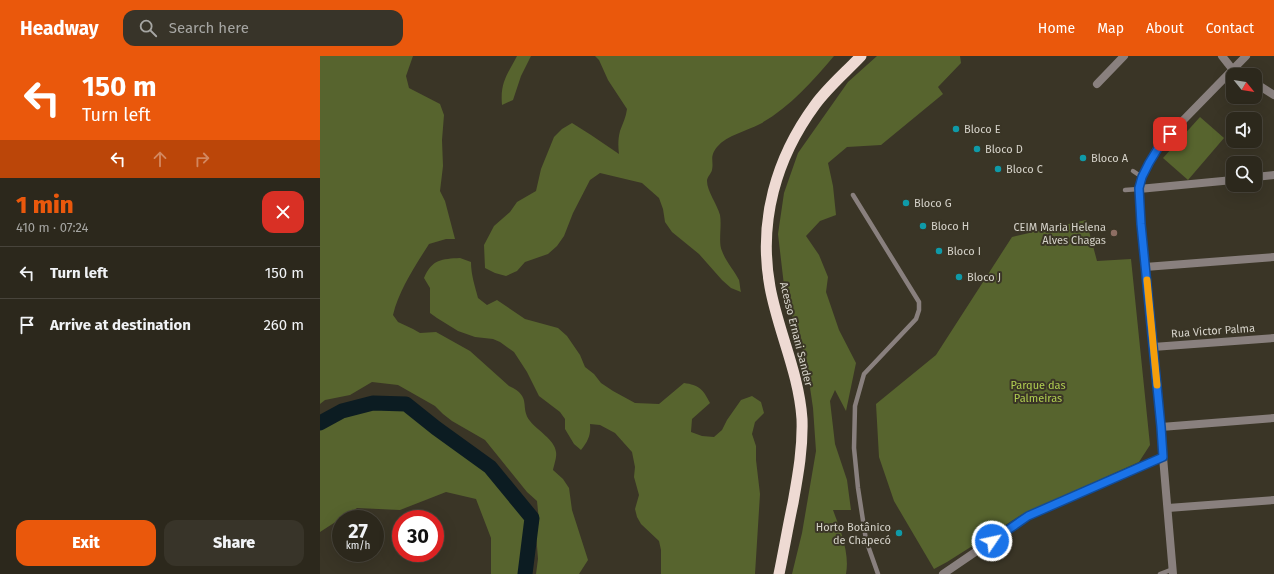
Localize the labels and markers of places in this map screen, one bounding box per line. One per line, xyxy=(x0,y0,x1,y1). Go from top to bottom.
pin xyxy=(1153,117,1187,151)
place label: Bloco E xyxy=(964,123,1001,136)
marker: Bloco E xyxy=(951,124,961,134)
place label: Bloco D xyxy=(985,143,1023,156)
marker: Bloco D xyxy=(972,144,982,154)
place label: Bloco A xyxy=(1091,152,1129,165)
marker: Bloco A xyxy=(1078,153,1088,163)
place label: Bloco C xyxy=(1006,163,1043,176)
marker: Bloco C xyxy=(993,164,1003,174)
place label: Bloco G xyxy=(914,197,952,210)
marker: Bloco G xyxy=(901,198,911,208)
place label: Bloco H xyxy=(931,220,969,233)
marker: Bloco H xyxy=(918,221,928,231)
place label: CEIM Maria Helena Alves Chagas xyxy=(1013,221,1106,247)
marker: CEIM Maria Helena Alves Chagas xyxy=(1109,228,1119,238)
place label: Bloco I xyxy=(947,245,981,258)
marker: Bloco I xyxy=(934,246,944,256)
place label: Bloco J xyxy=(967,271,1001,284)
marker: Bloco J xyxy=(954,272,964,282)
place label: Horto Botânico de Chapecó xyxy=(816,521,891,547)
marker: Horto Botânico de Chapecó xyxy=(894,528,904,538)

